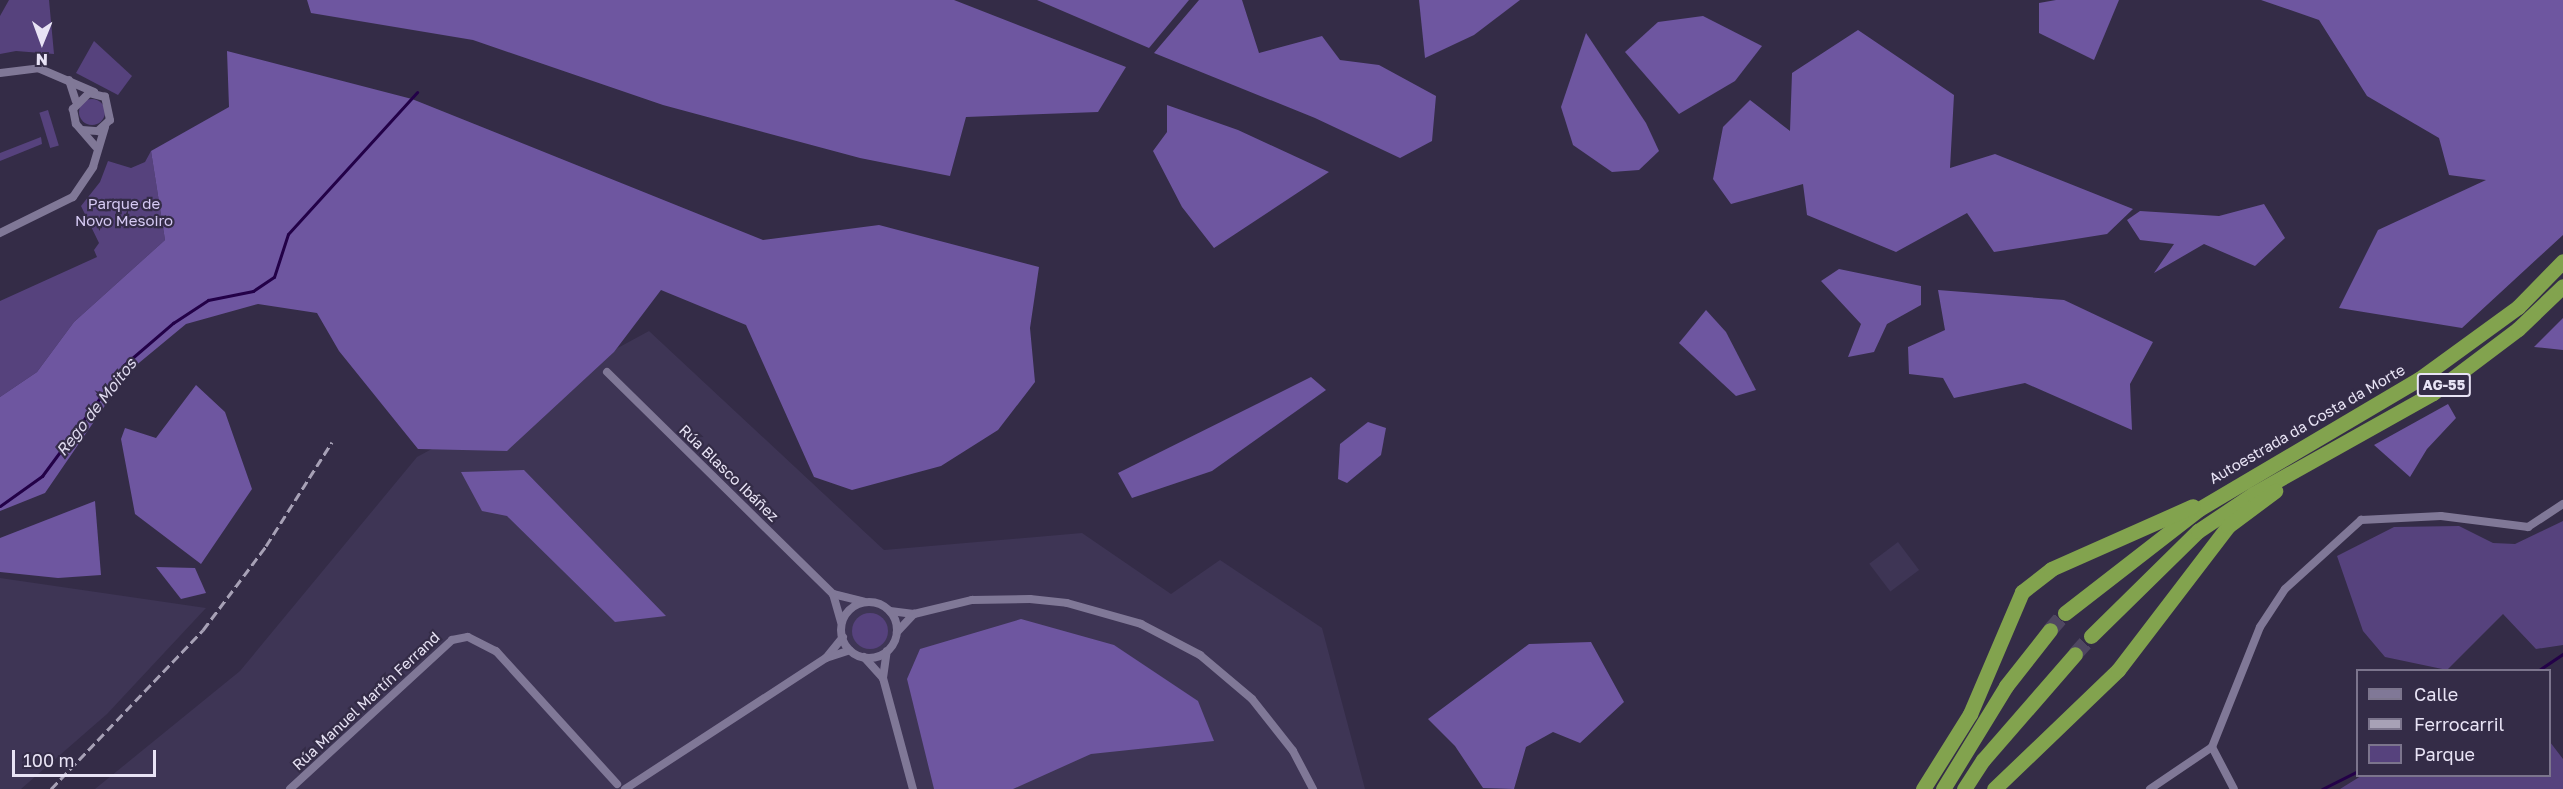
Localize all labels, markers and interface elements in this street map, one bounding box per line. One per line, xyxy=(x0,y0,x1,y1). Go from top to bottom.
north arrow xyxy=(12,12,72,72)
text: N xyxy=(35,50,48,70)
park label: Parque de Novo Mesoiro xyxy=(75,194,173,229)
water label: Rego de Moitos xyxy=(52,354,140,460)
street label: Autoestrada da Costa da Morte xyxy=(2206,360,2408,488)
road number: AG-55 xyxy=(2416,374,2472,396)
street label: Rúa Blasco Ibáñez xyxy=(675,421,783,525)
street label: Rúa Manuel Martín Ferrand xyxy=(289,628,443,774)
legend xyxy=(2356,669,2551,777)
text: Calle xyxy=(2414,683,2458,705)
text: Ferrocarril xyxy=(2414,713,2504,735)
scale bar xyxy=(15,738,159,776)
text: Parque xyxy=(2414,743,2475,765)
text: 100 m xyxy=(23,749,74,771)

